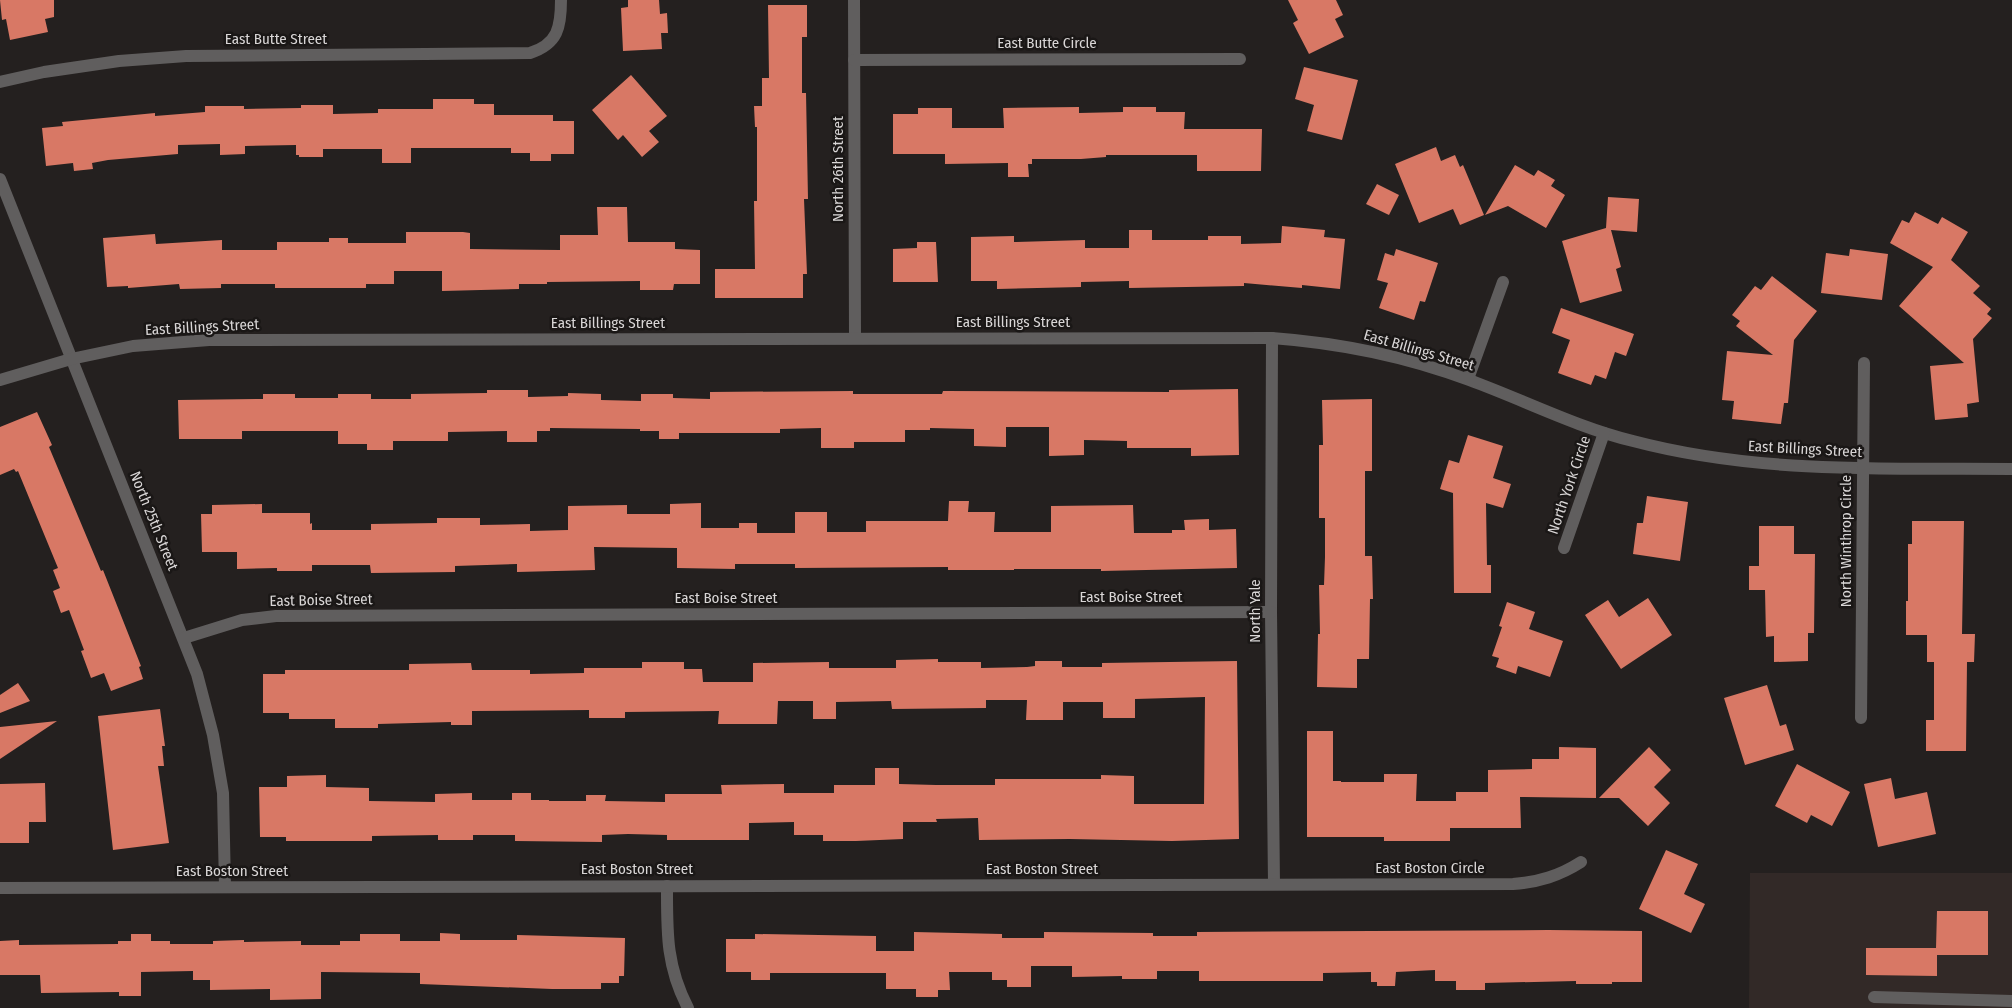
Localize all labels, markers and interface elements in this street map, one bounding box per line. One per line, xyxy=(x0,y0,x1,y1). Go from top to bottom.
street label: East Butte Street xyxy=(225,30,327,48)
street label: East Butte Circle xyxy=(997,34,1097,52)
street label: North 26th Street xyxy=(829,116,847,222)
street label: East Billings Street xyxy=(956,313,1070,331)
street label: East Billings Street xyxy=(551,314,665,332)
street label: East Billings Street xyxy=(144,315,260,339)
street label: East Billings Street xyxy=(1362,326,1476,374)
street label: North York Circle xyxy=(1544,434,1594,536)
street label: East Billings Street xyxy=(1747,437,1863,461)
street label: North 25th Street xyxy=(126,469,182,573)
street label: North Winthrop Circle xyxy=(1837,475,1855,607)
street label: North Yale xyxy=(1246,579,1264,643)
street label: East Boise Street xyxy=(1079,588,1183,606)
street label: East Boise Street xyxy=(674,589,778,607)
street label: East Boise Street xyxy=(269,590,373,610)
street label: East Boston Circle xyxy=(1375,859,1485,877)
street label: East Boston Street xyxy=(581,860,693,878)
street label: East Boston Street xyxy=(986,860,1098,878)
street label: East Boston Street xyxy=(176,862,288,880)

